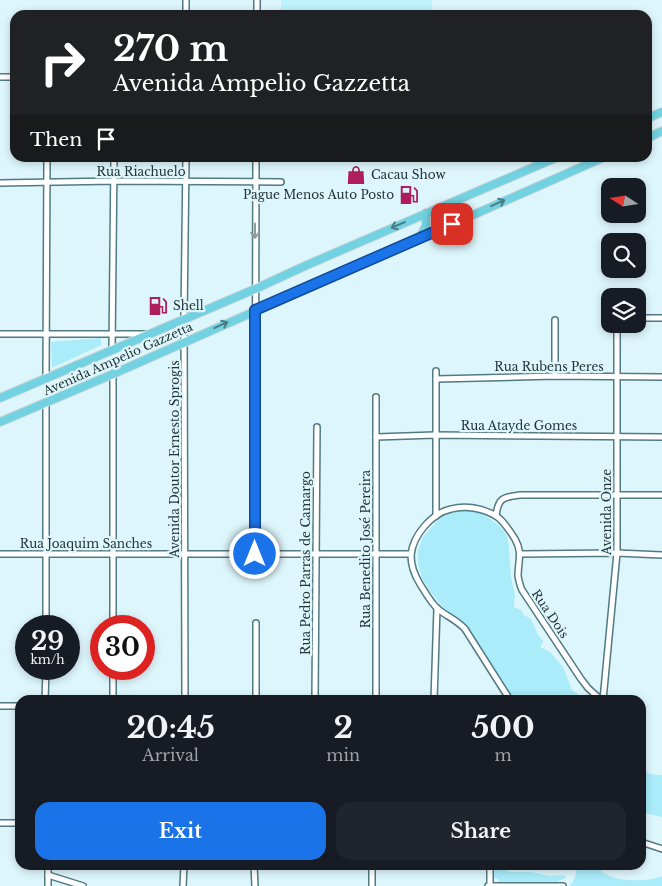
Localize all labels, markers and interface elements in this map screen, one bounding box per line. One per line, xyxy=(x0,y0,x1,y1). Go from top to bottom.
text: 270 m xyxy=(113,27,228,70)
icon: right xyxy=(30,30,95,95)
text: Avenida Ampelio Gazzetta xyxy=(113,70,410,97)
icon: arrive xyxy=(92,125,120,153)
text: Then xyxy=(30,128,82,151)
street label: Rua Riachuelo xyxy=(96,164,186,179)
shop icon: Cacau Show xyxy=(345,164,367,186)
place label: Cacau Show xyxy=(371,167,446,182)
north arrow xyxy=(601,178,646,222)
map controls xyxy=(601,178,646,333)
fuel station icon: Pague Menos Auto Posto xyxy=(398,184,420,206)
place label: Pague Menos Auto Posto xyxy=(243,187,394,202)
one-way arrow xyxy=(490,198,505,208)
pin xyxy=(431,203,473,245)
icon: arrive xyxy=(438,210,466,238)
one-way arrow xyxy=(391,221,406,231)
one-way arrow xyxy=(250,222,260,239)
button: search xyxy=(601,233,646,278)
button: layers xyxy=(601,288,646,333)
fuel station icon: Shell xyxy=(147,295,169,317)
place label: Shell xyxy=(173,298,204,313)
street label: Avenida Ampelio Gazzetta xyxy=(40,319,195,399)
one-way arrow xyxy=(213,320,228,330)
street label: Rua Rubens Peres xyxy=(494,359,604,374)
street label: Avenida Doutor Ernesto Sprogis xyxy=(167,360,182,559)
street label: Rua Atayde Gomes xyxy=(461,418,577,433)
street label: Rua Benedito José Pereira xyxy=(358,469,373,628)
street label: Avenida Onze xyxy=(599,469,614,556)
street label: Rua Pedro Parras de Camargo xyxy=(298,471,313,655)
position arrow xyxy=(228,527,280,579)
street label: Rua Joaquim Sanches xyxy=(20,536,152,551)
street label: Rua Dois xyxy=(529,587,572,641)
speed limit sign: 30 xyxy=(90,615,155,680)
text: 29 xyxy=(31,626,64,657)
text: km/h xyxy=(30,652,65,667)
text: 20:45 xyxy=(126,709,215,746)
text: 2 xyxy=(333,709,353,746)
text: 500 xyxy=(471,709,535,746)
text: Arrival xyxy=(142,745,199,765)
text: min xyxy=(326,745,360,765)
text: m xyxy=(494,745,512,765)
button: Exit xyxy=(35,802,326,860)
button: Share xyxy=(336,802,626,860)

